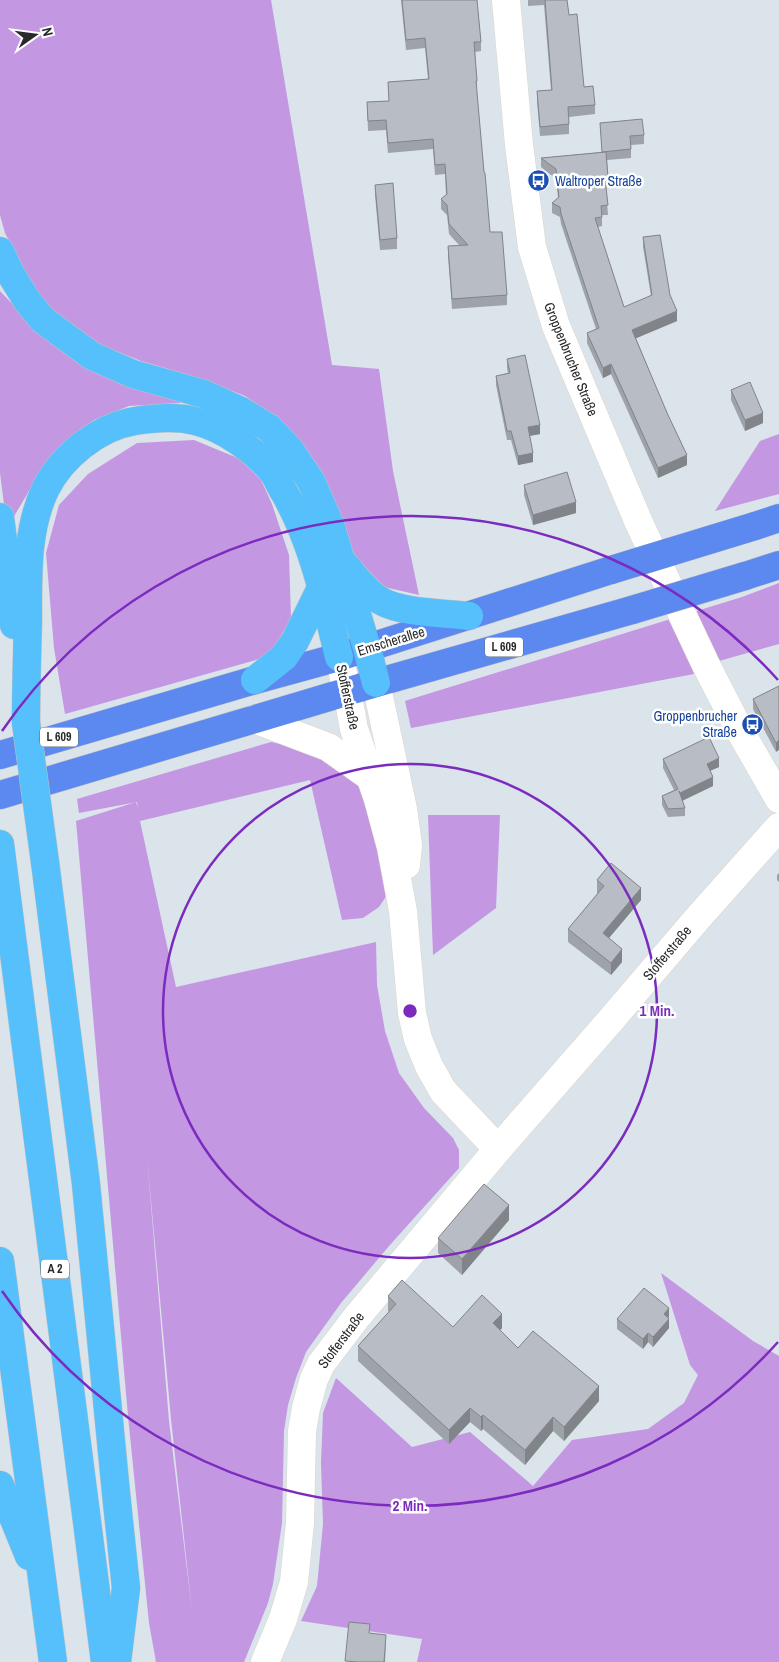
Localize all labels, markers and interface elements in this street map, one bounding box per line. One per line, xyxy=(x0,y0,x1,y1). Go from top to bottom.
north arrow xyxy=(10,10,60,60)
text: N xyxy=(38,26,57,38)
bus stop icon: Waltroper Straße xyxy=(527,169,551,193)
place label: Waltroper Straße xyxy=(555,172,642,190)
street label: Groppenbrucher Straße xyxy=(540,299,602,419)
street label: Emscherallee xyxy=(355,622,427,660)
road number: L 609 xyxy=(485,638,523,656)
street label: Stofferstraße xyxy=(332,663,364,731)
place label: Groppenbrucher Straße xyxy=(653,707,737,741)
bus stop icon: Groppenbrucher Straße xyxy=(741,712,765,736)
road number: L 609 xyxy=(40,728,78,746)
street label: Stofferstraße xyxy=(639,922,695,984)
text: 1 Min. xyxy=(640,1000,674,1021)
centre of rings xyxy=(401,1002,419,1020)
road number: A 2 xyxy=(41,1260,69,1278)
street label: Stofferstraße xyxy=(314,1308,368,1372)
text: 2 Min. xyxy=(393,1495,427,1516)

